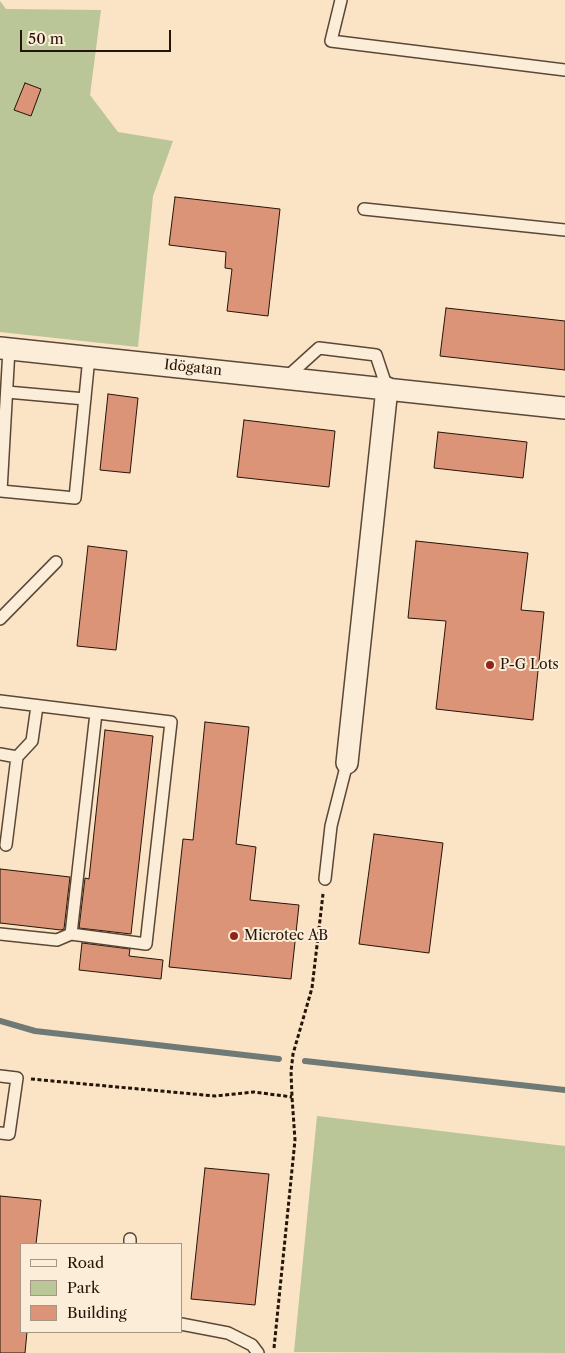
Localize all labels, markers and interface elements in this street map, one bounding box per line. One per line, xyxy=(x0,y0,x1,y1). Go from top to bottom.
scale bar xyxy=(22,20,174,52)
text: 50 m xyxy=(28,29,64,48)
street label: Idögatan xyxy=(163,357,223,379)
place label: P-G Lots xyxy=(500,657,559,673)
marker: P-G Lots xyxy=(484,659,496,671)
place label: Microtec AB xyxy=(244,928,328,944)
marker: Microtec AB xyxy=(228,930,240,942)
legend xyxy=(20,1243,182,1333)
text: Road xyxy=(67,1253,104,1272)
text: Park xyxy=(67,1278,100,1297)
text: Building xyxy=(67,1303,127,1322)

